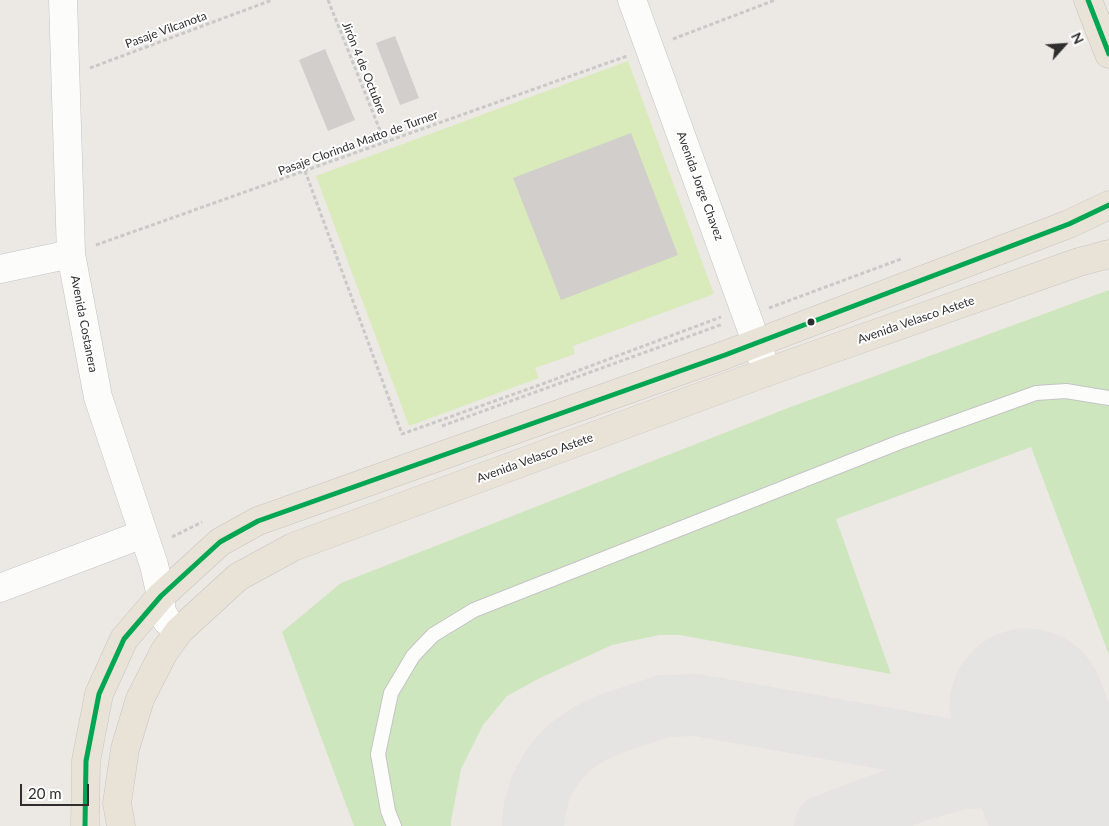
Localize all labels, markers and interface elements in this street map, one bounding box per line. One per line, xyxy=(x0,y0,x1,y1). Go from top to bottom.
street label: Pasaje Vilcanota xyxy=(123,9,209,51)
street label: Jirón 4 de Octubre xyxy=(339,20,389,116)
north arrow xyxy=(1039,20,1089,70)
text: N xyxy=(1068,30,1088,47)
street label: Pasaje Clorinda Matto de Turner xyxy=(276,107,440,179)
street label: Avenida Jorge Chavez xyxy=(674,129,726,243)
street label: Avenida Costanera xyxy=(68,274,100,374)
street label: Avenida Velasco Astete xyxy=(856,293,976,347)
unlabelled marker xyxy=(806,317,816,327)
street label: Avenida Velasco Astete xyxy=(475,430,595,486)
scale bar xyxy=(22,774,91,806)
text: 20 m xyxy=(28,784,62,802)

